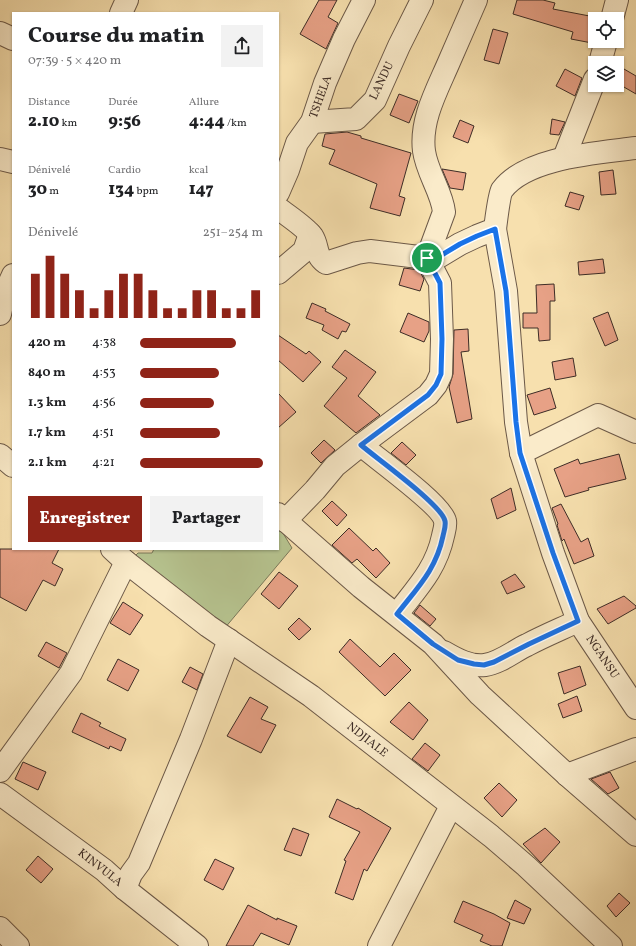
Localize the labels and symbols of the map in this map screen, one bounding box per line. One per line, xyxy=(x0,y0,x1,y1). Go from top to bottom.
street label: LANDU xyxy=(366,59,398,103)
street label: TSHELA xyxy=(306,73,336,121)
pin xyxy=(410,241,444,275)
street label: NGANSU xyxy=(582,632,622,682)
street label: NDJIALE xyxy=(343,719,391,761)
street label: KINVULA xyxy=(74,845,126,891)

